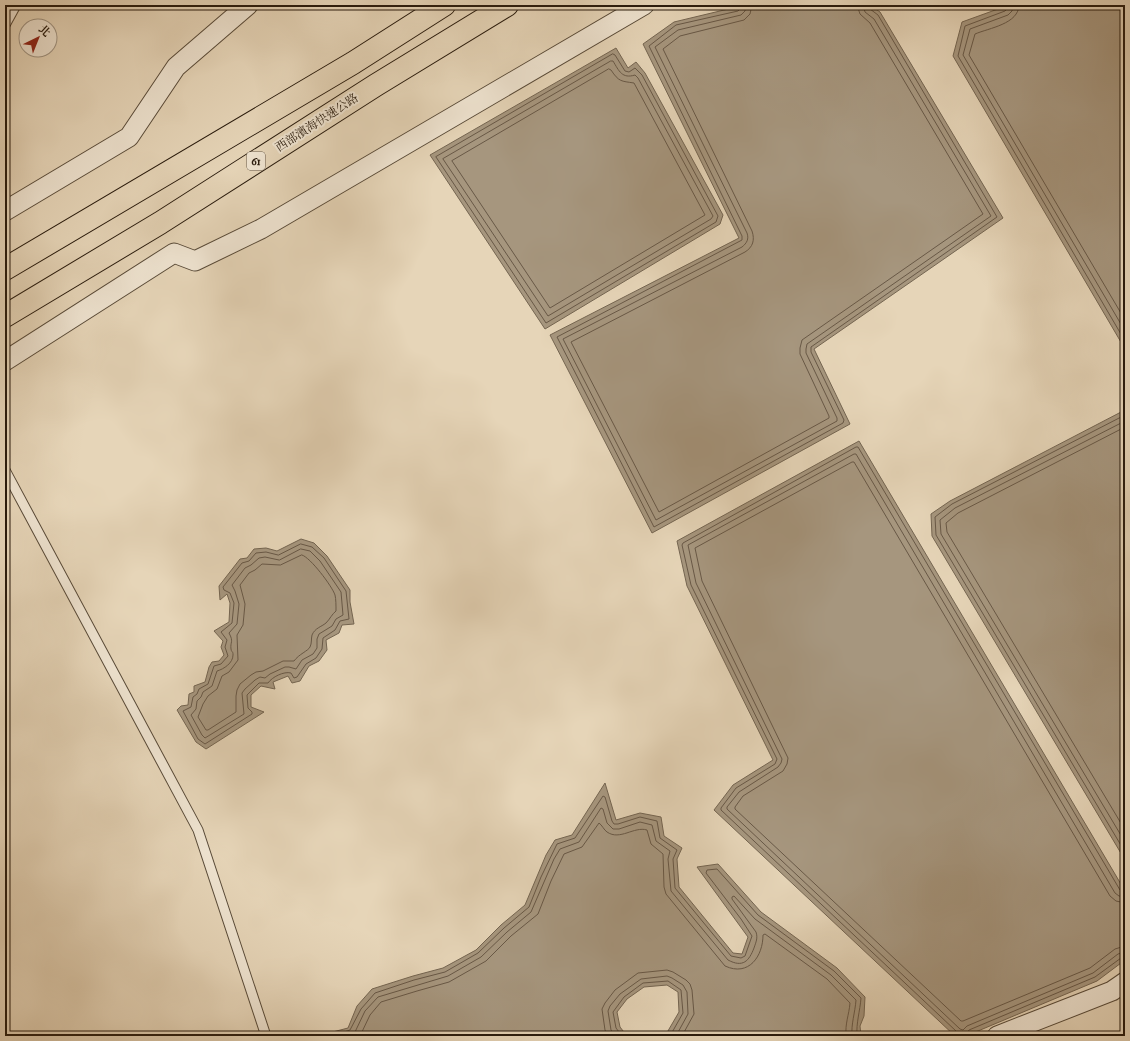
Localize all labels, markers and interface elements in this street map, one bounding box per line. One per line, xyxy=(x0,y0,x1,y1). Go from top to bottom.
north arrow xyxy=(18,18,58,58)
text: 北 xyxy=(36,23,53,40)
street label: 西部濱海快速公路 xyxy=(273,91,361,155)
road number: 61 xyxy=(247,152,265,170)

